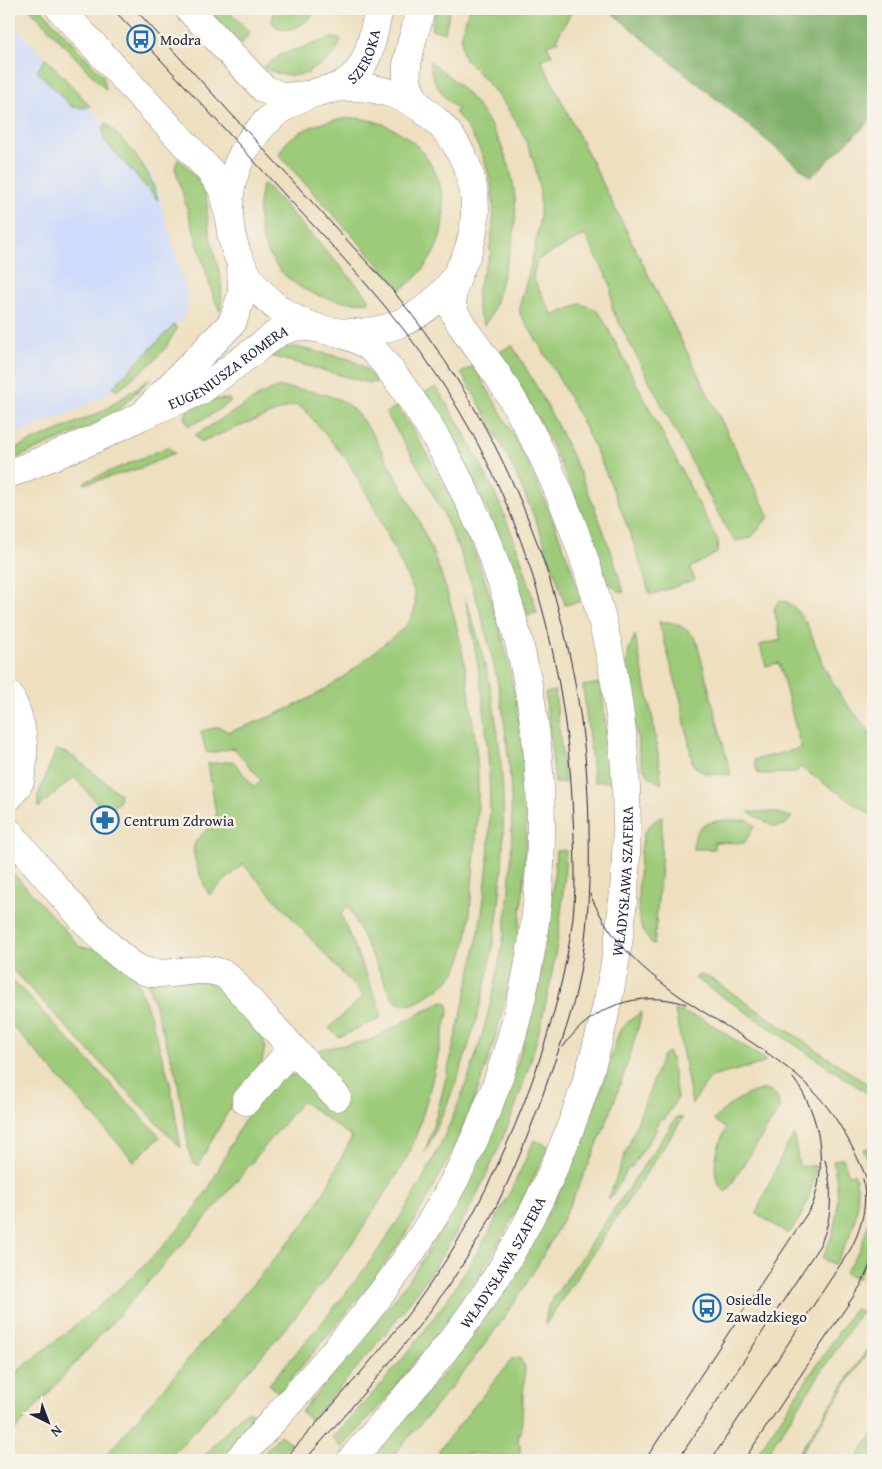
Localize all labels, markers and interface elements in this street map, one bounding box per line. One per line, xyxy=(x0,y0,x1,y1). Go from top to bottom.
bus stop icon: Modra xyxy=(126,24,156,54)
street label: SZEROKA xyxy=(342,27,385,88)
place label: Modra xyxy=(160,29,201,50)
street label: EUGENIUSZA ROMERA xyxy=(165,319,290,414)
pharmacy icon: Centrum Zdrowia xyxy=(90,805,120,835)
street label: WŁADYSŁAWA SZAFERA xyxy=(606,806,637,958)
place label: Centrum Zdrowia xyxy=(124,810,234,831)
street label: WŁADYSŁAWA SZAFERA xyxy=(454,1193,550,1332)
place label: Osiedle Zawadzkiego xyxy=(726,1289,807,1327)
bus stop icon: Osiedle Zawadzkiego xyxy=(692,1293,722,1323)
north arrow xyxy=(22,1396,72,1446)
text: N xyxy=(46,1421,67,1443)

